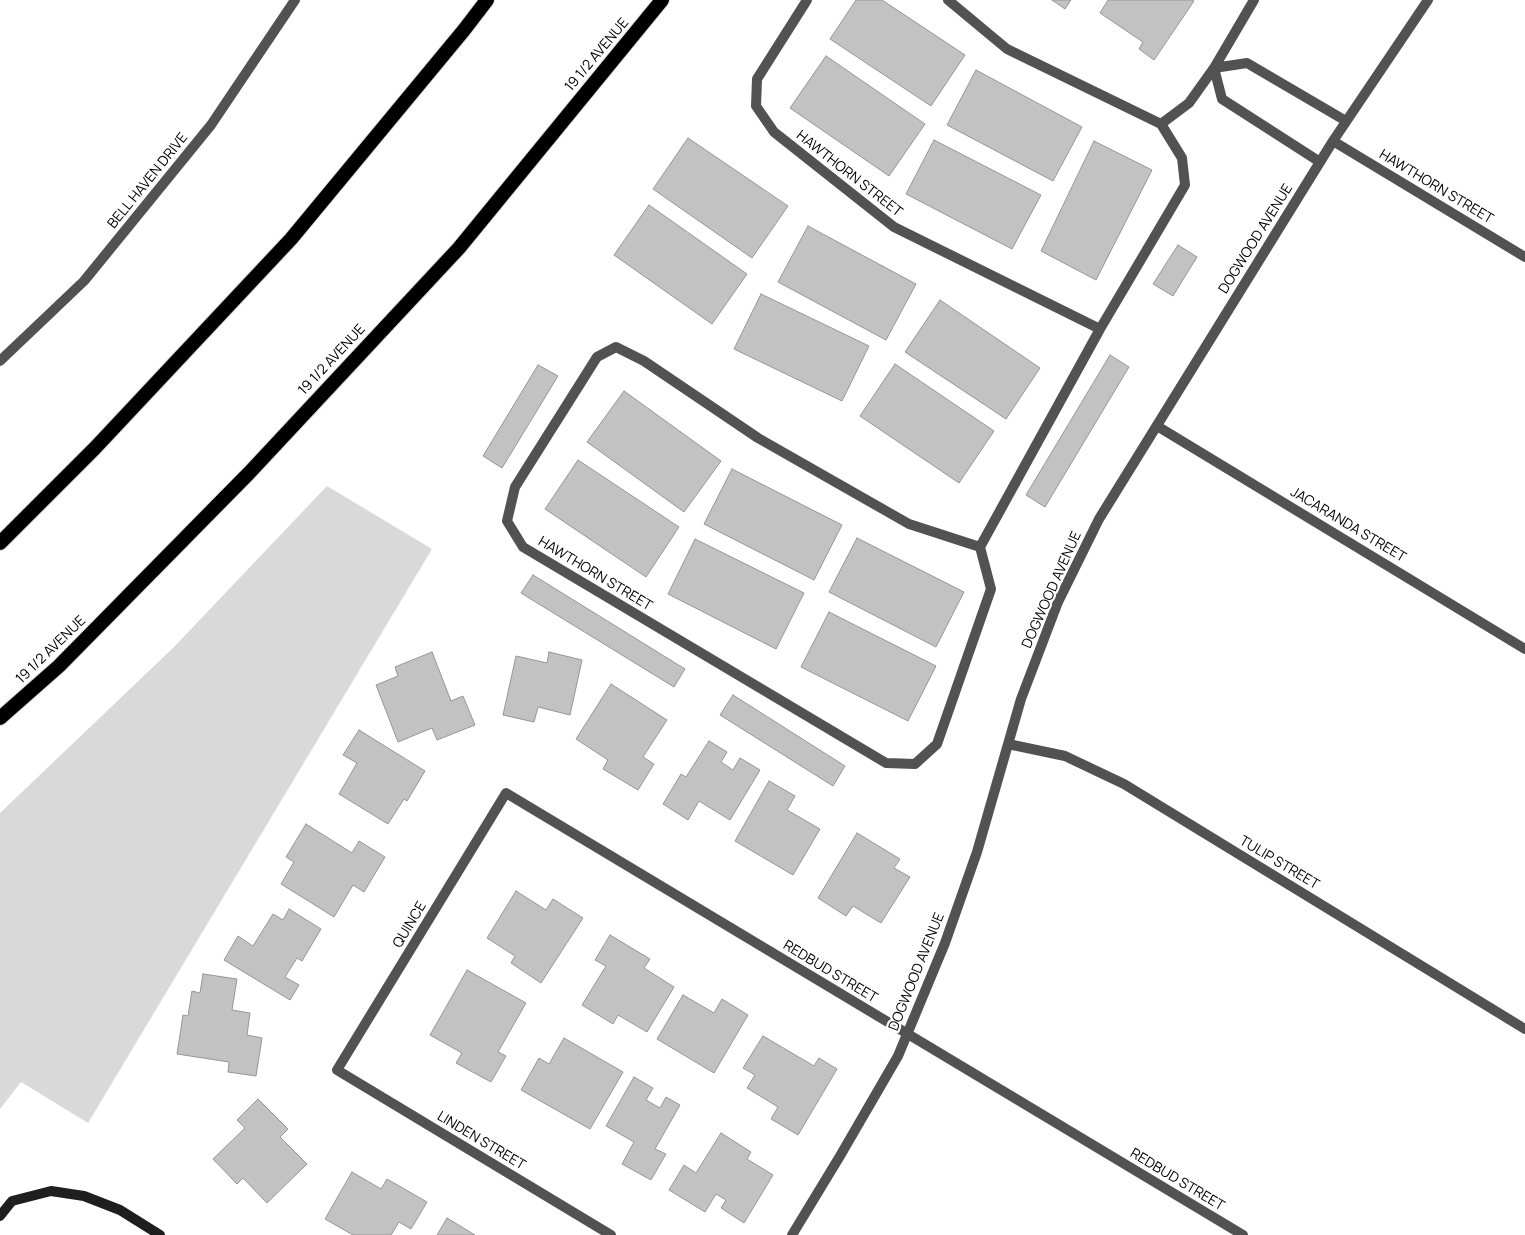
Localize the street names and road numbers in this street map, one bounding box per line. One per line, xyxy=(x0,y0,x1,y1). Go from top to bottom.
street label: 19 1/2 AVENUE xyxy=(562,15,632,95)
street label: HAWTHORN STREET xyxy=(793,127,905,221)
street label: BELL HAVEN DRIVE xyxy=(104,130,192,232)
street label: HAWTHORN STREET xyxy=(1376,146,1496,228)
street label: DOGWOOD AVENUE xyxy=(1216,181,1296,297)
street label: 19 1/2 AVENUE xyxy=(295,321,369,399)
street label: JACARANDA STREET xyxy=(1287,484,1409,566)
street label: DOGWOOD AVENUE xyxy=(1019,529,1085,651)
street label: HAWTHORN STREET xyxy=(535,533,655,615)
street label: 19 1/2 AVENUE xyxy=(13,613,89,687)
street label: TULIP STREET xyxy=(1236,833,1322,893)
street label: QUINCE xyxy=(390,899,430,951)
street label: DOGWOOD AVENUE xyxy=(886,910,948,1034)
street label: REDBUD STREET xyxy=(780,937,880,1007)
street label: LINDEN STREET xyxy=(434,1108,528,1174)
street label: REDBUD STREET xyxy=(1127,1145,1227,1215)

